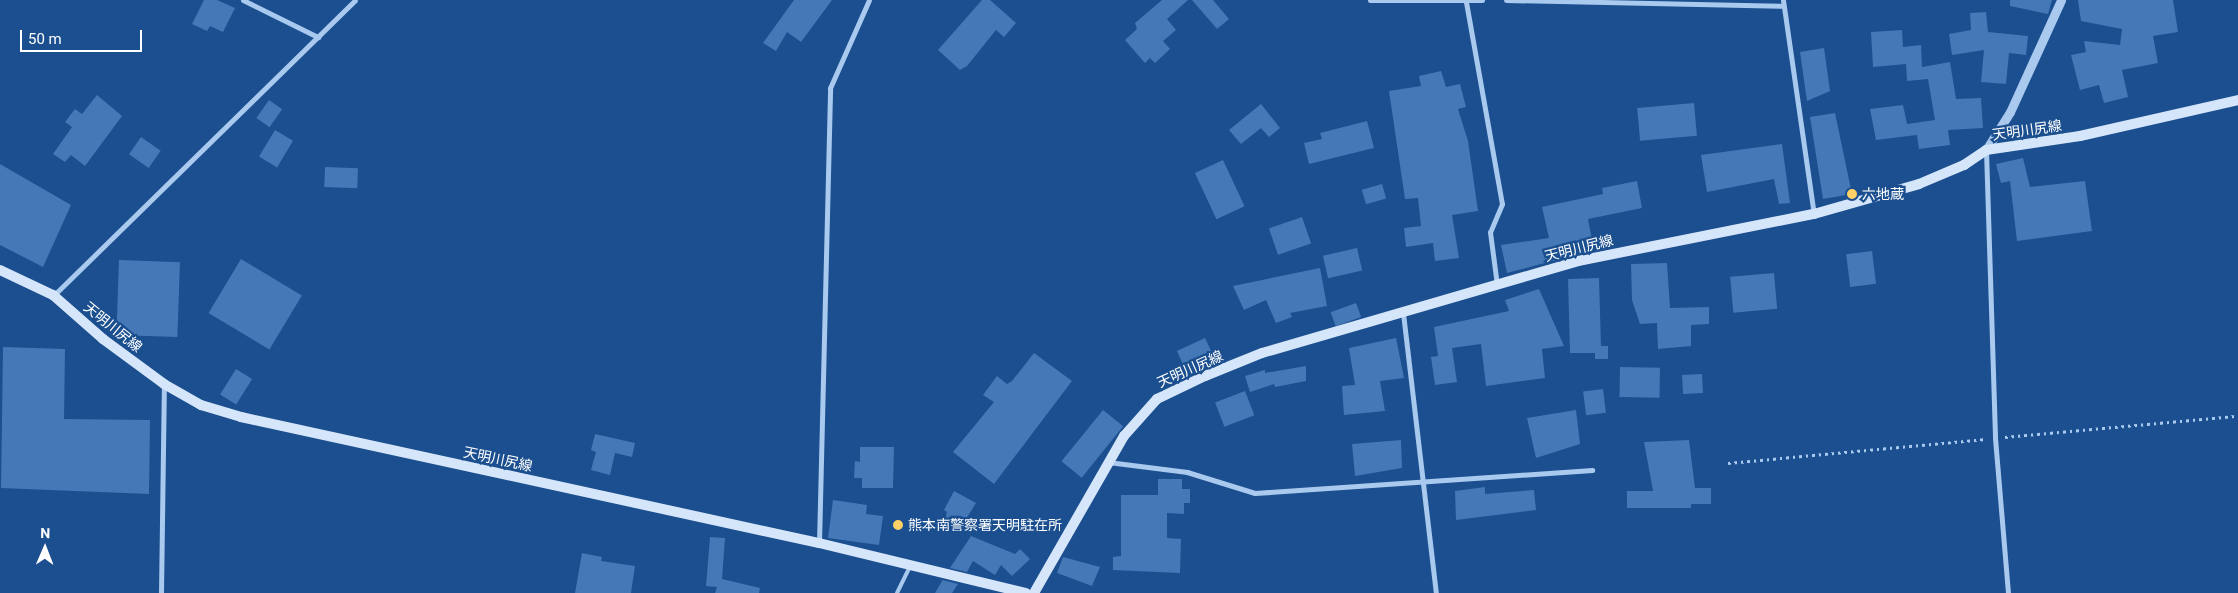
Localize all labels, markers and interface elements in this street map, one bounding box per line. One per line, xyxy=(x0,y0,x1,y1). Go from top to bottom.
scale bar xyxy=(22,20,145,52)
text: 50 m xyxy=(28,30,62,48)
street label: 天明川尻線 xyxy=(1991,117,2063,143)
place label: 六地蔵 xyxy=(1862,186,1904,202)
marker: 六地蔵 xyxy=(1846,188,1858,200)
street label: 天明川尻線 xyxy=(1543,231,1615,265)
street label: 天明川尻線 xyxy=(81,298,145,356)
street label: 天明川尻線 xyxy=(1155,347,1225,391)
street label: 天明川尻線 xyxy=(462,444,534,474)
place label: 熊本南警察署天明駐在所 xyxy=(908,517,1062,533)
marker: 熊本南警察署天明駐在所 xyxy=(892,519,904,531)
north arrow xyxy=(20,523,70,573)
text: N xyxy=(40,525,50,541)

